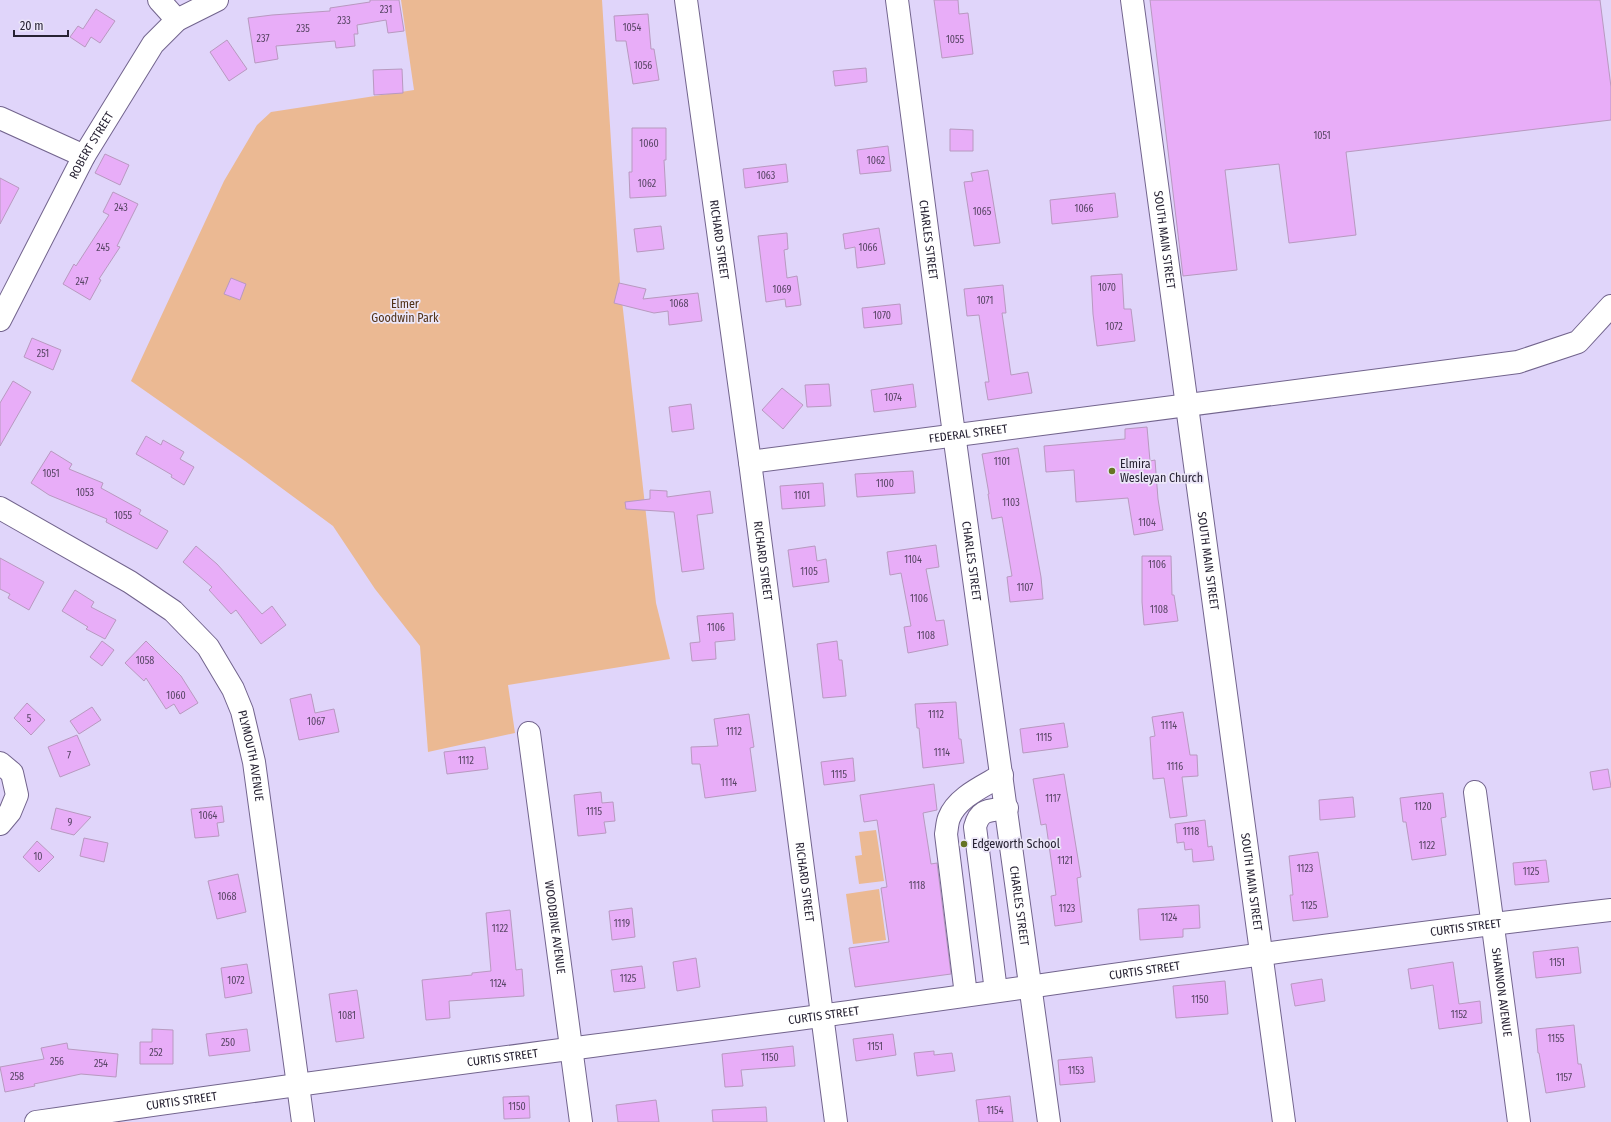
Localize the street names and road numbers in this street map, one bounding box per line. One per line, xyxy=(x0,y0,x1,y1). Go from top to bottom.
street label: ROBERT STREET xyxy=(66,109,117,181)
street label: SOUTH MAIN STREET xyxy=(1151,190,1178,290)
street label: RICHARD STREET xyxy=(707,199,732,281)
street label: CHARLES STREET xyxy=(916,199,941,281)
street label: FEDERAL STREET xyxy=(928,421,1009,446)
street label: SOUTH MAIN STREET xyxy=(1194,511,1222,611)
street label: RICHARD STREET xyxy=(751,520,775,602)
street label: CHARLES STREET xyxy=(959,520,984,602)
street label: PLYMOUTH AVENUE xyxy=(235,709,266,803)
street label: SOUTH MAIN STREET xyxy=(1238,832,1265,932)
street label: RICHARD STREET xyxy=(793,841,817,923)
street label: CHARLES STREET xyxy=(1007,865,1032,947)
street label: WOODBINE AVENUE xyxy=(542,880,568,975)
street label: CURTIS STREET xyxy=(1429,916,1503,939)
street label: SHANNON AVENUE xyxy=(1489,947,1515,1038)
street label: CURTIS STREET xyxy=(1108,959,1181,982)
street label: CURTIS STREET xyxy=(787,1004,861,1027)
street label: CURTIS STREET xyxy=(466,1046,539,1069)
street label: CURTIS STREET xyxy=(145,1089,218,1113)

